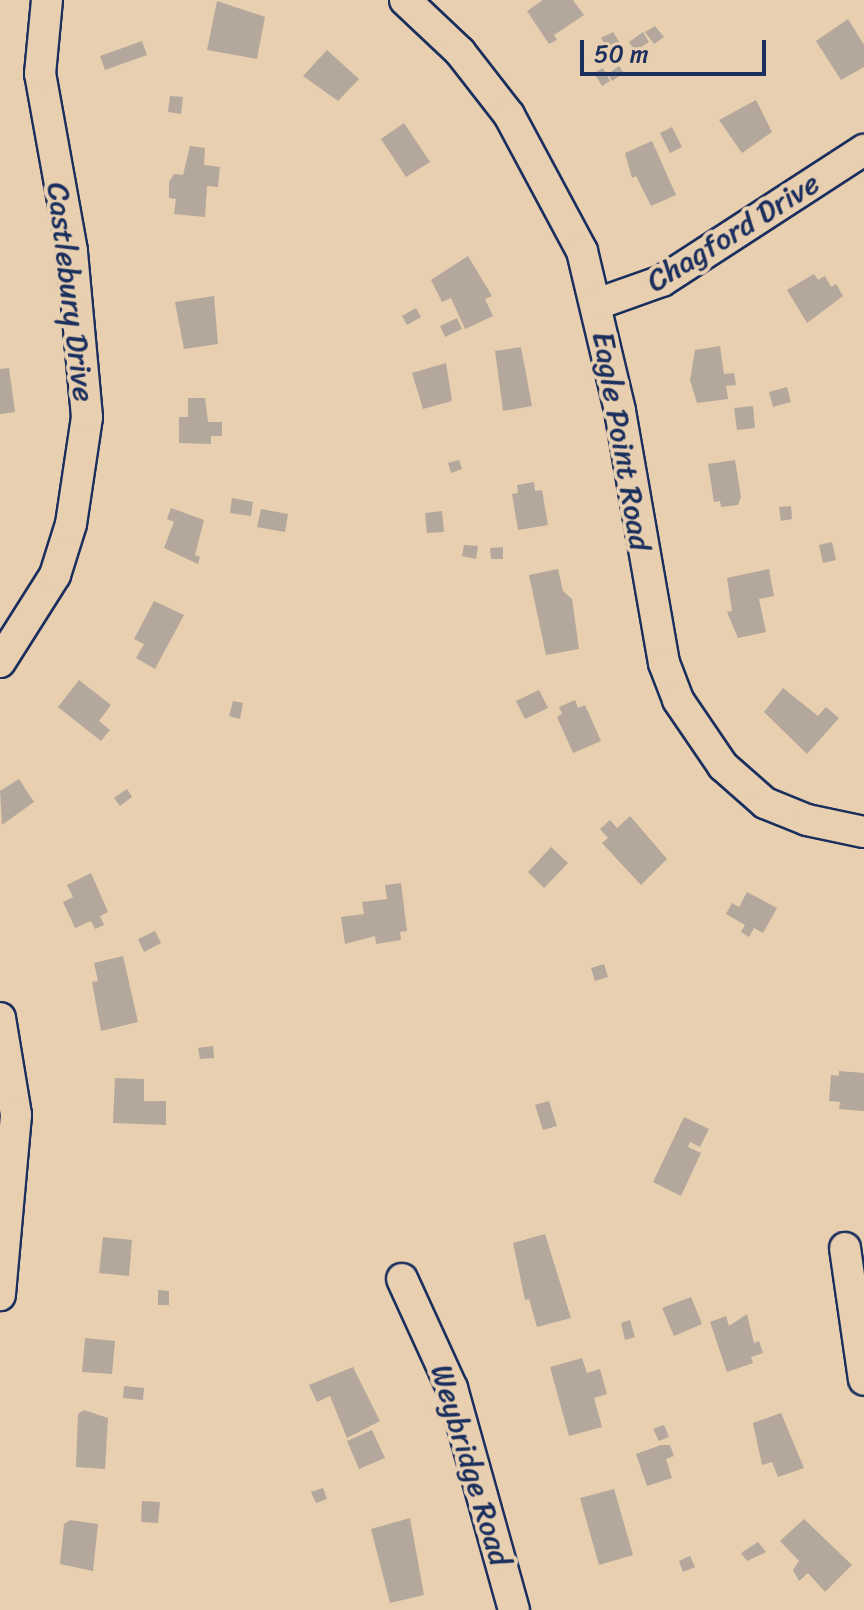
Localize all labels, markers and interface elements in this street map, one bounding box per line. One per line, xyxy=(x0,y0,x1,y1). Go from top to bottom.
scale bar xyxy=(584,24,770,74)
text: 50 m xyxy=(594,33,649,75)
street label: Chagford Drive xyxy=(640,165,826,299)
street label: Castlebury Drive xyxy=(40,180,102,404)
street label: Eagle Point Road xyxy=(585,329,659,553)
street label: Weybridge Road xyxy=(423,1360,519,1570)

